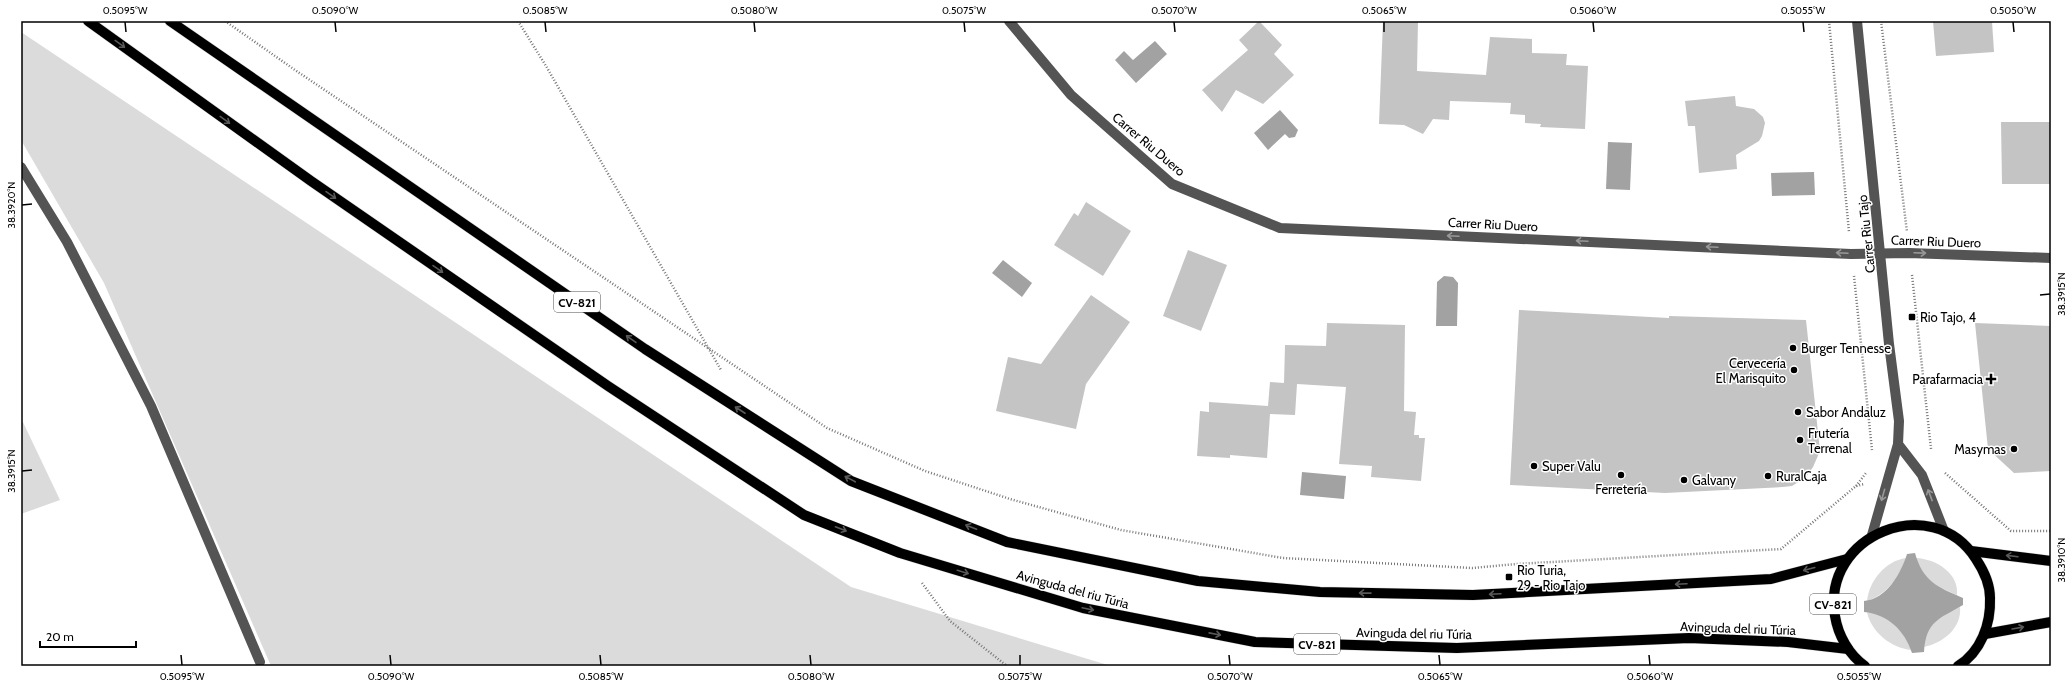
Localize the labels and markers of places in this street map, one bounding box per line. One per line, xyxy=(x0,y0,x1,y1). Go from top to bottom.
place label: Rio Tajo, 4 xyxy=(1920,309,1977,326)
marker: Rio Tajo, 4 xyxy=(1907,312,1917,322)
place label: Burger Tennesse xyxy=(1801,340,1891,356)
marker: Burger Tennesse xyxy=(1788,343,1798,353)
place label: Cervecería El Marisquito xyxy=(1716,355,1787,386)
marker: Cervecería El Marisquito xyxy=(1789,365,1799,375)
place label: Parafarmacia xyxy=(1912,371,1984,387)
marker: Parafarmacia xyxy=(1986,374,1996,384)
place label: Sabor Andaluz xyxy=(1806,404,1886,420)
marker: Sabor Andaluz xyxy=(1793,407,1803,417)
place label: Frutería Terrenal xyxy=(1808,425,1852,456)
marker: Frutería Terrenal xyxy=(1795,435,1805,445)
place label: Masymas xyxy=(1954,441,2007,457)
marker: Masymas xyxy=(2009,444,2019,454)
place label: Super Valu xyxy=(1542,458,1601,474)
marker: Super Valu xyxy=(1529,461,1539,471)
place label: RuralCaja xyxy=(1776,468,1828,485)
marker: Ferretería xyxy=(1616,470,1626,480)
marker: RuralCaja xyxy=(1763,471,1773,481)
place label: Galvany xyxy=(1692,472,1737,488)
marker: Galvany xyxy=(1679,475,1689,485)
place label: Ferretería xyxy=(1595,481,1648,497)
place label: Rio Turia, 29 - Rio Tajo xyxy=(1517,562,1585,594)
marker: Rio Turia, 29 - Rio Tajo xyxy=(1504,572,1514,582)

